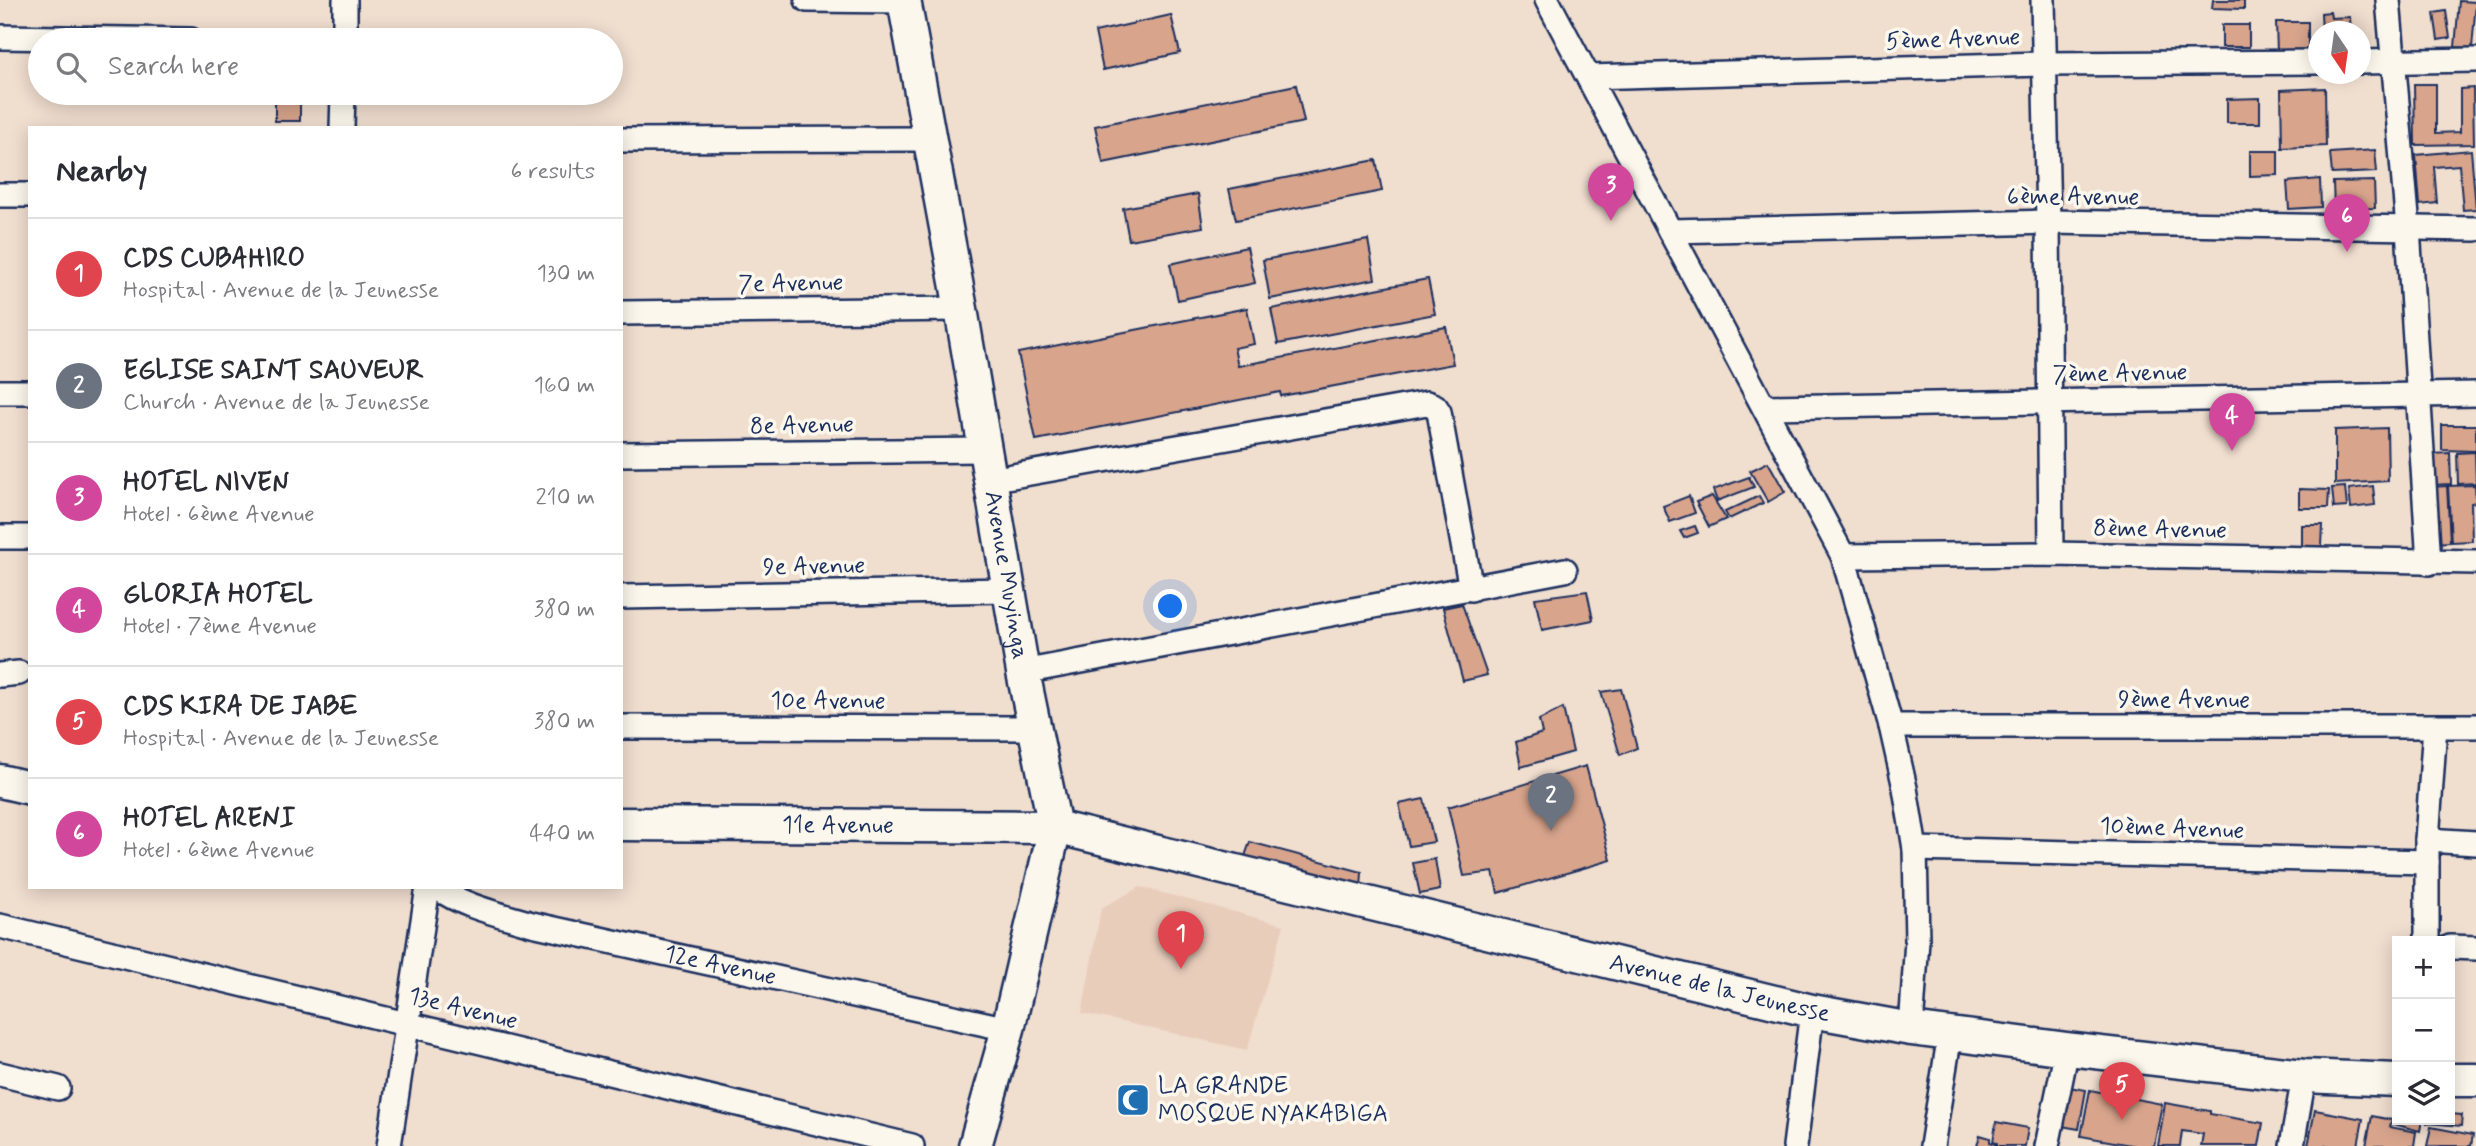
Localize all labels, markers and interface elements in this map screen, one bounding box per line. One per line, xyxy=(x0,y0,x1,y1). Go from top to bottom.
north arrow xyxy=(2308,21,2371,84)
street label: 5ème Avenue xyxy=(1885,22,2021,58)
search box xyxy=(28,28,623,105)
icon: search xyxy=(52,48,90,86)
text: Search here xyxy=(108,50,239,84)
text: Nearby xyxy=(56,152,147,191)
text: 6 results xyxy=(511,157,595,187)
pin: 3 xyxy=(1588,163,1634,221)
street label: 6ème Avenue xyxy=(2007,182,2139,213)
pin: 6 xyxy=(2324,194,2370,252)
text: CDS CUBAHIRO xyxy=(123,242,305,276)
text: 1 xyxy=(74,259,84,289)
text: 130 m xyxy=(537,259,595,289)
street label: 7e Avenue xyxy=(738,268,844,300)
text: Hospital · Avenue de la Jeunesse xyxy=(123,276,439,306)
text: EGLISE SAINT SAUVEUR xyxy=(123,354,423,388)
street label: 7ème Avenue xyxy=(2052,357,2188,391)
text: 2 xyxy=(73,371,85,401)
text: 160 m xyxy=(534,371,595,401)
text: Church · Avenue de la Jeunesse xyxy=(123,388,430,418)
pin: 4 xyxy=(2209,393,2255,451)
street label: 8e Avenue xyxy=(750,410,854,442)
text: HOTEL NIVEN xyxy=(123,466,289,500)
text: 3 xyxy=(74,483,84,513)
text: 210 m xyxy=(535,483,595,513)
street label: Avenue Muyinga xyxy=(977,488,1036,662)
text: Hotel · 6ème Avenue xyxy=(123,500,315,530)
street label: 8ème Avenue xyxy=(2093,513,2227,547)
street label: 9e Avenue xyxy=(763,551,865,583)
text: GLORIA HOTEL xyxy=(123,578,313,612)
your location xyxy=(1153,589,1187,623)
text: 4 xyxy=(72,595,86,625)
text: 380 m xyxy=(534,595,595,625)
text: Hotel · 7ème Avenue xyxy=(123,612,317,642)
street label: 9ème Avenue xyxy=(2118,685,2250,716)
street label: 10e Avenue xyxy=(770,686,886,717)
text: CDS KIRA DE JABE xyxy=(123,690,357,724)
text: 5 xyxy=(72,707,86,737)
text: 380 m xyxy=(534,707,595,737)
text: Hospital · Avenue de la Jeunesse xyxy=(123,724,439,754)
pin: 2 xyxy=(1528,773,1574,831)
text: HOTEL ARENI xyxy=(123,802,295,836)
street label: 11e Avenue xyxy=(782,810,894,841)
street label: 10ème Avenue xyxy=(2099,811,2245,847)
text: 6 xyxy=(73,819,85,849)
text: 440 m xyxy=(529,819,595,849)
text: Hotel · 6ème Avenue xyxy=(123,836,315,866)
pin: 1 xyxy=(1158,911,1204,969)
map controls xyxy=(2392,936,2455,1125)
button: + xyxy=(2392,936,2455,999)
street label: 12e Avenue xyxy=(661,938,779,993)
street label: Avenue de la Jeunesse xyxy=(1606,947,1833,1029)
street label: 13e Avenue xyxy=(405,980,521,1038)
button: − xyxy=(2392,999,2455,1062)
pin: 5 xyxy=(2099,1062,2145,1120)
button: layers xyxy=(2392,1062,2455,1125)
place label: LA GRANDE MOSQUE NYAKABIGA xyxy=(1158,1071,1388,1130)
mosque icon: LA GRANDE MOSQUE NYAKABIGA xyxy=(1114,1081,1152,1119)

